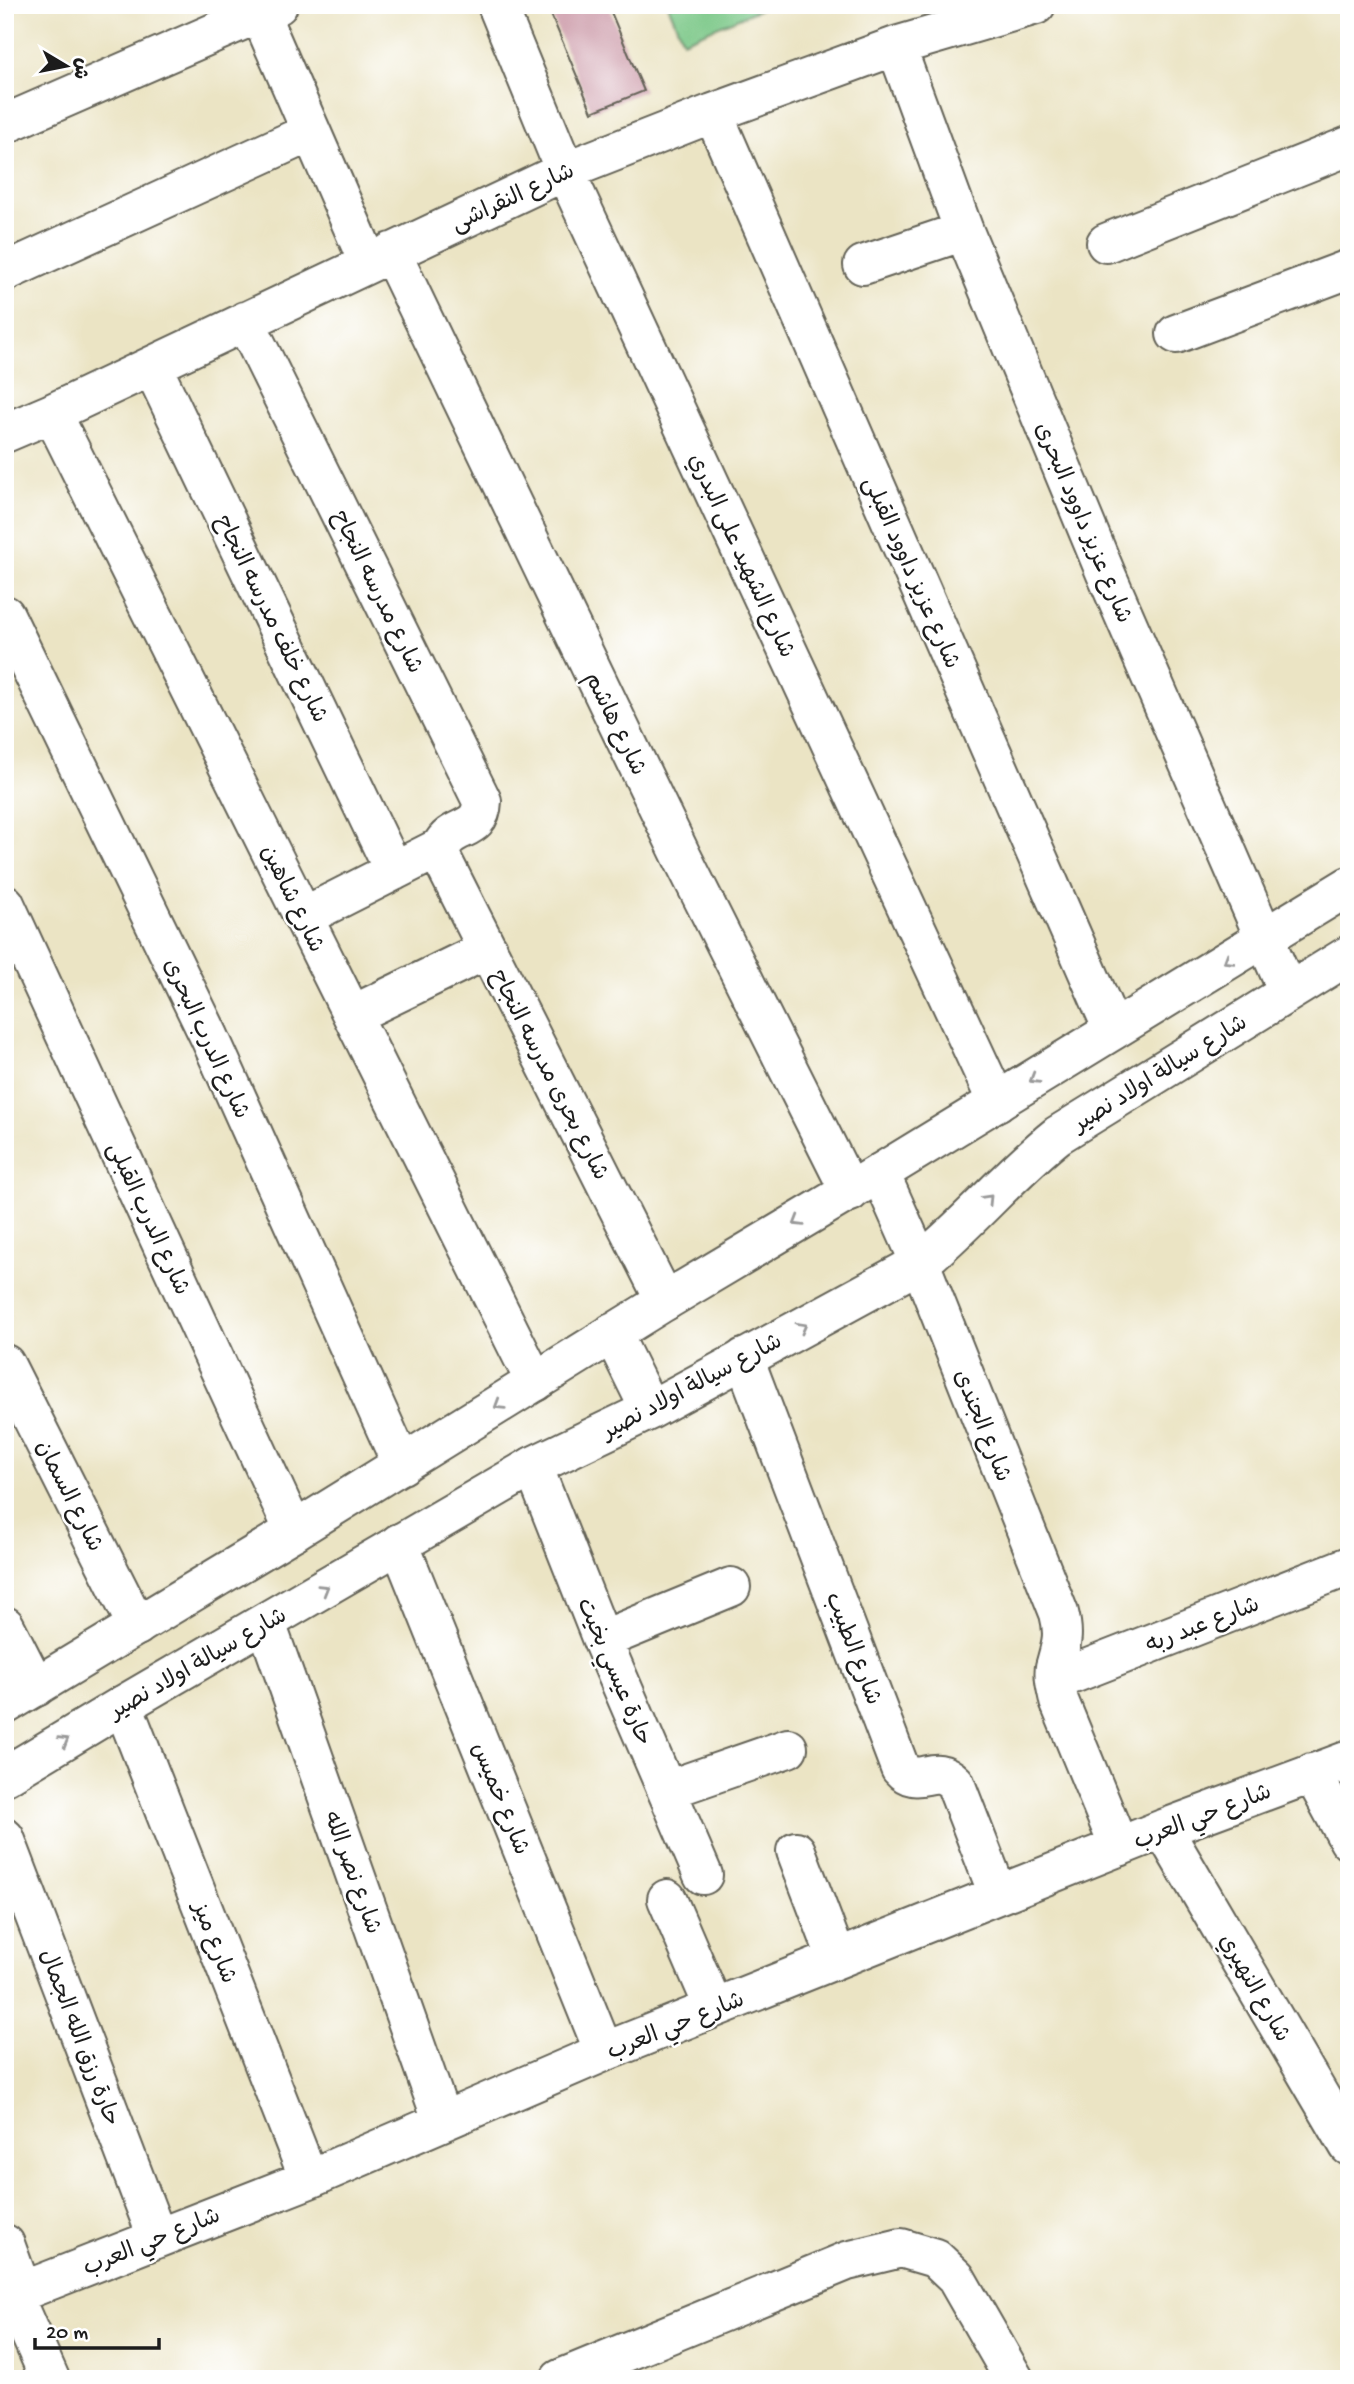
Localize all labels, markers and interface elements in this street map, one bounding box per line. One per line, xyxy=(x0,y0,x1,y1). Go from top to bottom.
north arrow xyxy=(32,32,102,102)
text: ش xyxy=(66,56,92,81)
street label: شارع النقراشى xyxy=(448,159,579,239)
street label: شارع عزيز داوود البحرى xyxy=(1027,419,1136,628)
street label: شارع الشهيد على البدري xyxy=(681,450,799,663)
street label: شارع عزيز داوود القبلى xyxy=(855,473,964,674)
street label: شارع مدرسه النجاح xyxy=(325,506,427,679)
street label: شارع خلف مدرسه النجاح xyxy=(208,511,332,728)
street label: شارع هاشم xyxy=(576,668,650,781)
street label: شارع شاهين xyxy=(253,841,329,958)
one-way arrow xyxy=(1223,952,1236,965)
street label: شارع الدرب البحرى xyxy=(156,955,254,1124)
street label: شارع بحرى مدرسه النجاح xyxy=(483,966,613,1185)
street label: شارع سيالة اولاد نصير xyxy=(1067,1010,1253,1141)
one-way arrow xyxy=(1029,1070,1042,1083)
street label: شارع الدرب القبلى xyxy=(100,1139,194,1300)
one-way arrow xyxy=(980,1194,993,1207)
one-way arrow xyxy=(792,1214,805,1227)
one-way arrow xyxy=(795,1322,808,1335)
street label: شارع سيالة اولاد نصير xyxy=(596,1329,788,1448)
street label: شارع الجندى xyxy=(946,1366,1015,1486)
one-way arrow xyxy=(493,1396,506,1409)
street label: شارع السمان xyxy=(28,1436,107,1557)
one-way arrow xyxy=(316,1584,329,1597)
street label: شارع الطبيب xyxy=(818,1589,886,1709)
street label: شارع عبد ربه xyxy=(1143,1592,1264,1660)
street label: حارة عيسي بخيت xyxy=(566,1594,656,1752)
street label: شارع سيالة اولاد نصير xyxy=(103,1603,292,1728)
one-way arrow xyxy=(56,1736,69,1749)
street label: شارع خميس xyxy=(464,1739,533,1859)
street label: شارع حي العرب xyxy=(1131,1780,1277,1861)
street label: شارع نصر الله xyxy=(316,1808,385,1938)
street label: شارع ميز xyxy=(184,1897,241,1988)
street label: شارع النهيري xyxy=(1211,1930,1295,2048)
street label: حارة رزق الله الجمال xyxy=(32,1946,124,2130)
street label: شارع حي العرب xyxy=(604,1987,750,2071)
street label: شارع حي العرب xyxy=(80,2203,226,2287)
scale bar xyxy=(35,2307,159,2351)
text: 20 m xyxy=(46,2322,88,2347)

